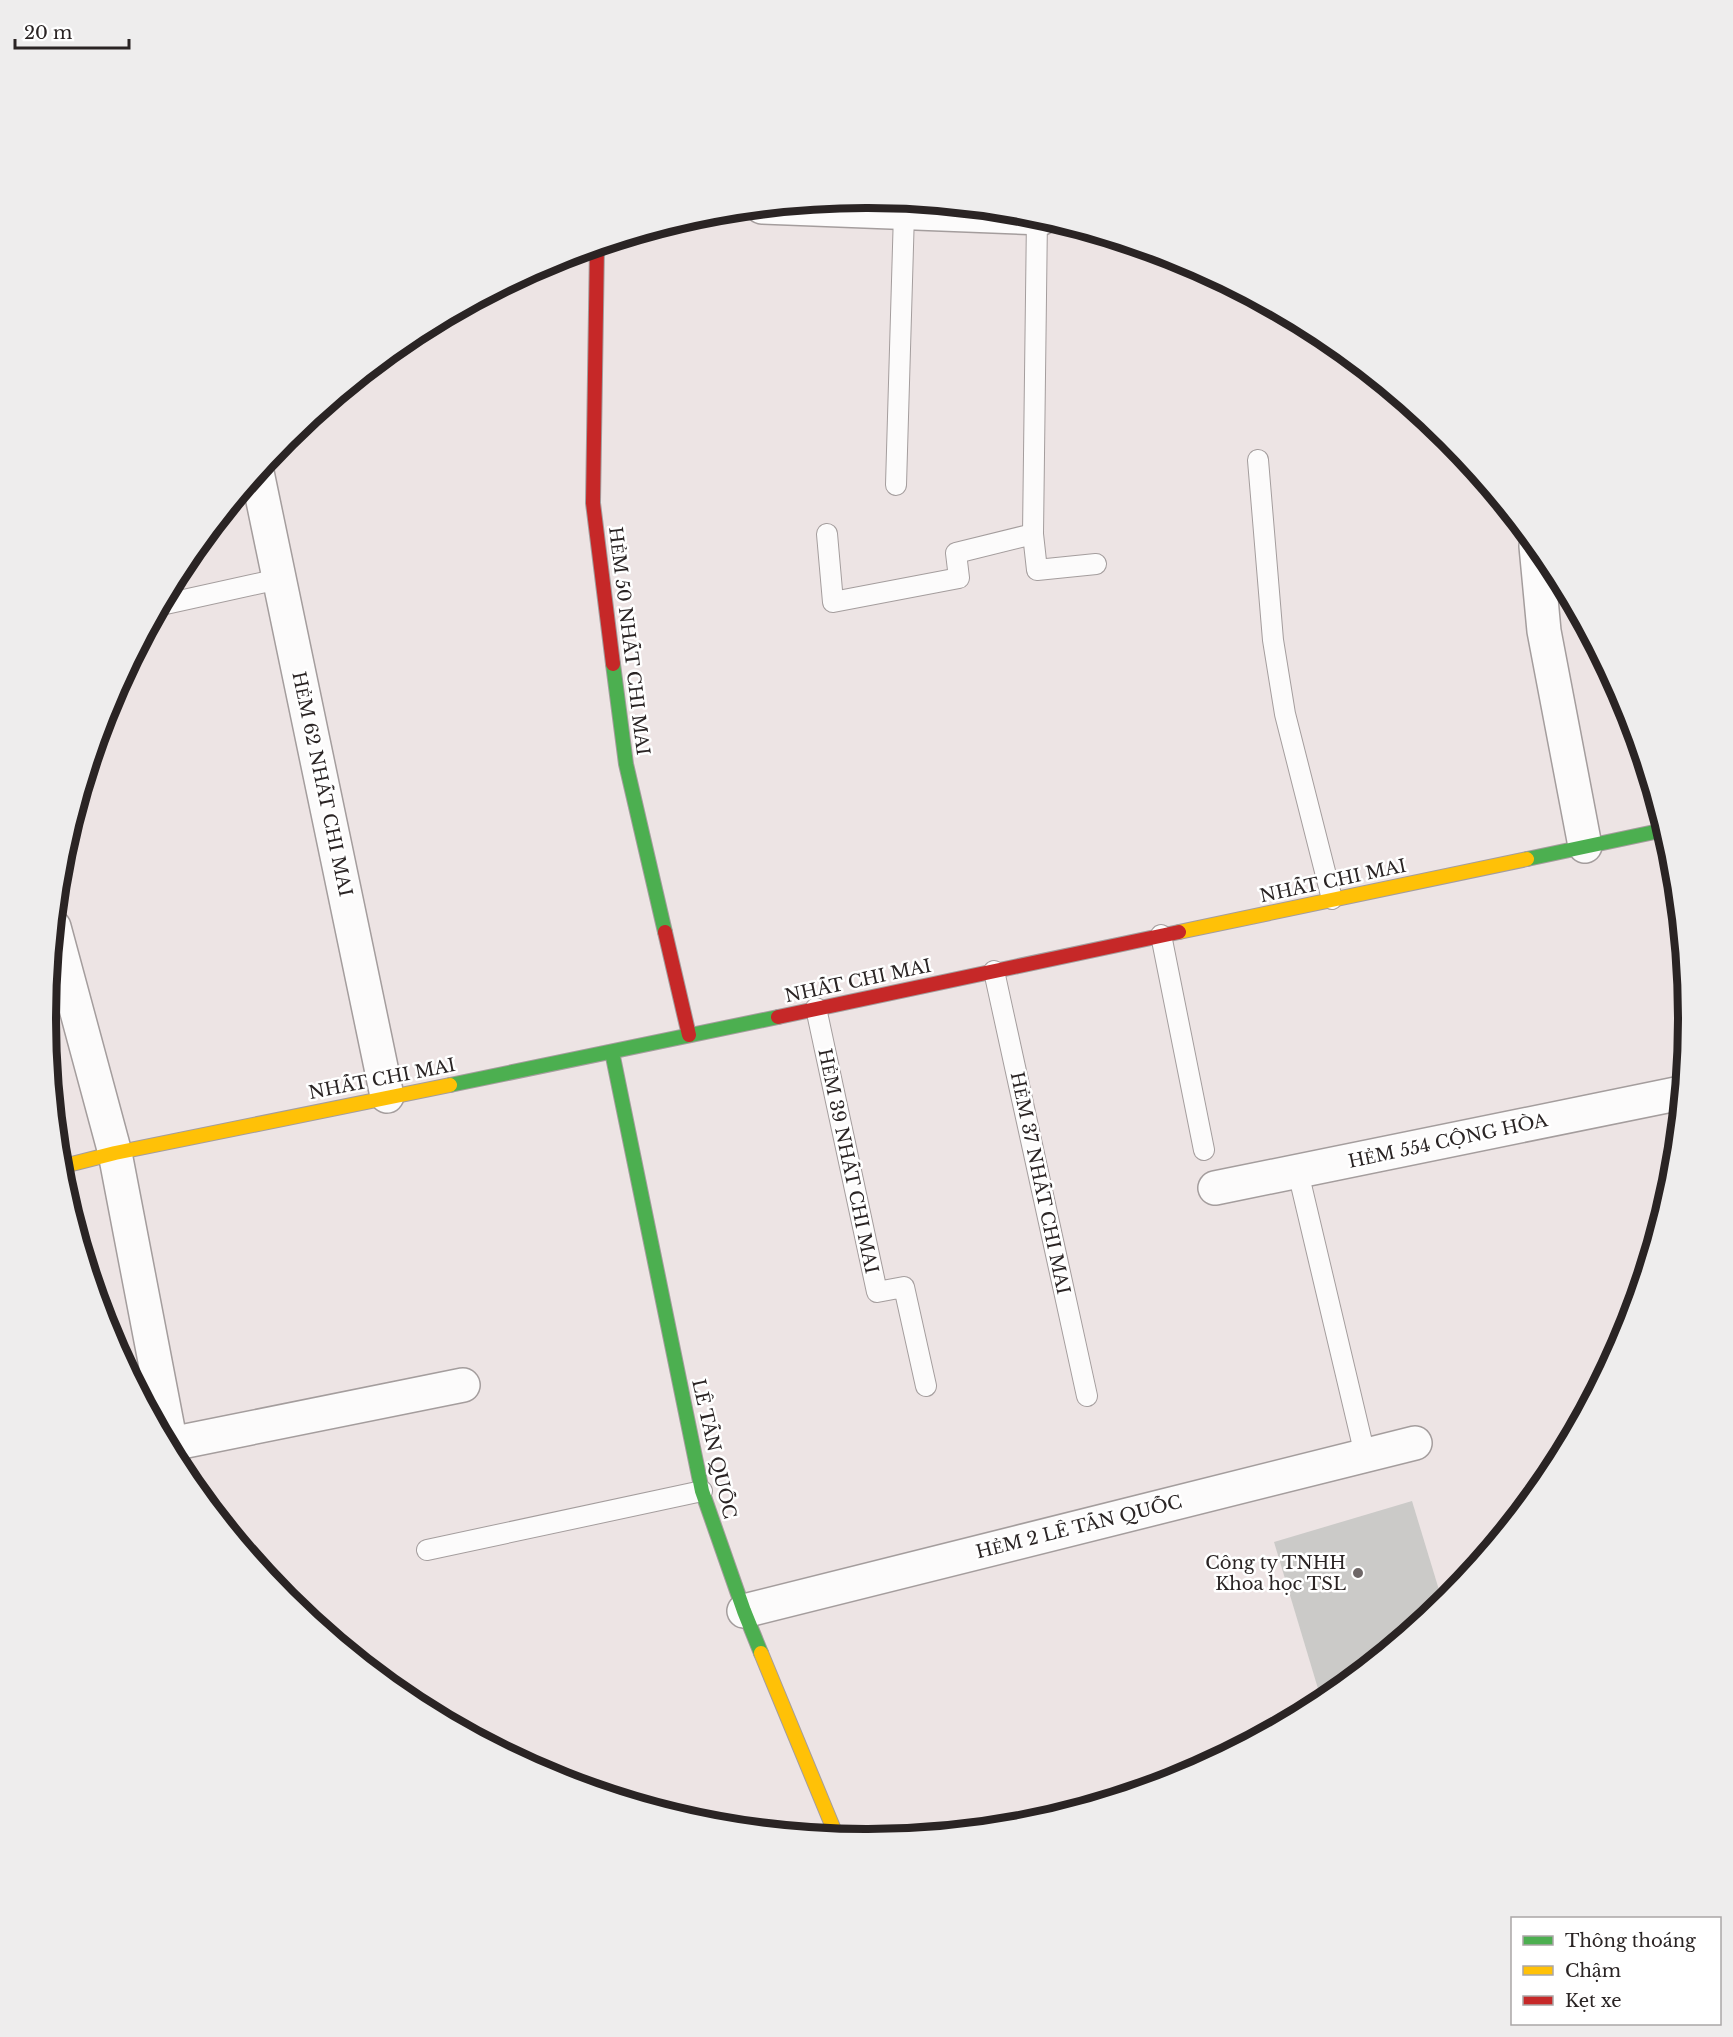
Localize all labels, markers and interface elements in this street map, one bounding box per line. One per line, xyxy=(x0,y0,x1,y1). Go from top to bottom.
scale bar xyxy=(15,12,129,50)
text: 20 m xyxy=(24,22,72,44)
street label: HẺM 50 NHẤT CHI MAI xyxy=(604,525,655,756)
street label: HẺM 62 NHẤT CHI MAI xyxy=(287,669,358,899)
street label: NHẤT CHI MAI xyxy=(1258,854,1408,907)
street label: NHẤT CHI MAI xyxy=(783,954,933,1007)
street label: HẺM 39 NHẤT CHI MAI xyxy=(813,1046,884,1276)
street label: NHẤT CHI MAI xyxy=(306,1053,457,1104)
street label: HẺM 37 NHẤT CHI MAI xyxy=(1006,1069,1075,1296)
street label: HẺM 554 CỘNG HÒA xyxy=(1346,1108,1551,1173)
street label: LÊ TẤN QUỐC xyxy=(687,1377,742,1521)
street label: HẺM 2 LÊ TẤN QUỐC xyxy=(973,1490,1184,1563)
place label: Công ty TNHH Khoa học TSL xyxy=(1205,1552,1346,1595)
marker: Công ty TNHH Khoa học TSL xyxy=(1351,1566,1365,1580)
legend xyxy=(1511,1917,1721,2025)
text: Thông thoáng xyxy=(1565,1930,1696,1952)
text: Chậm xyxy=(1565,1960,1621,1982)
text: Kẹt xe xyxy=(1565,1990,1622,2012)

